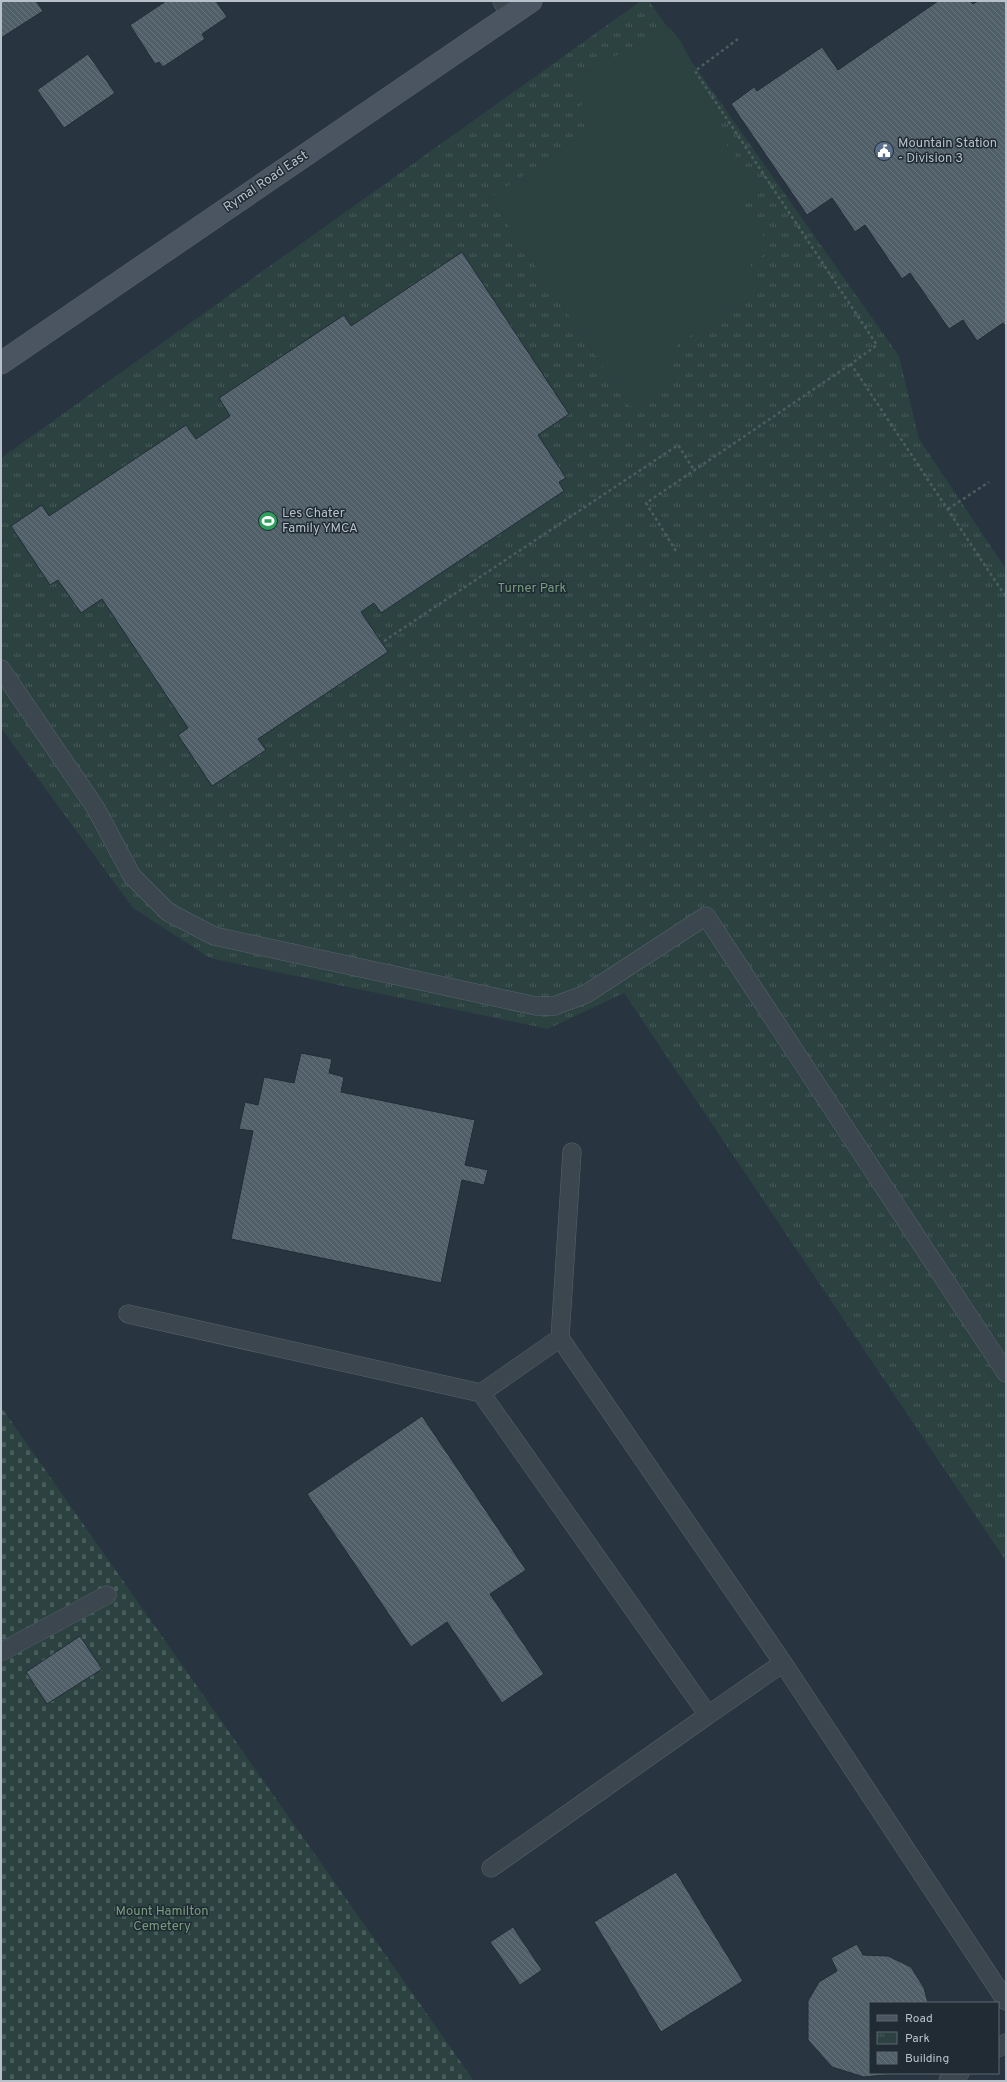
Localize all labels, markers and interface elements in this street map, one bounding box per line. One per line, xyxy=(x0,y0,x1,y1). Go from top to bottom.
place label: Mountain Station - Division 3 xyxy=(898,136,997,167)
public building icon: Mountain Station - Division 3 xyxy=(873,140,895,162)
street label: Rymal Road East xyxy=(221,148,311,216)
place label: Les Chater Family YMCA xyxy=(282,506,358,537)
sports icon: Les Chater Family YMCA xyxy=(257,510,279,532)
park label: Turner Park xyxy=(497,581,567,597)
park label: Mount Hamilton Cemetery xyxy=(116,1904,208,1935)
legend xyxy=(869,2002,999,2074)
text: Road xyxy=(905,2011,933,2027)
text: Park xyxy=(905,2031,930,2047)
text: Building xyxy=(905,2051,949,2067)

